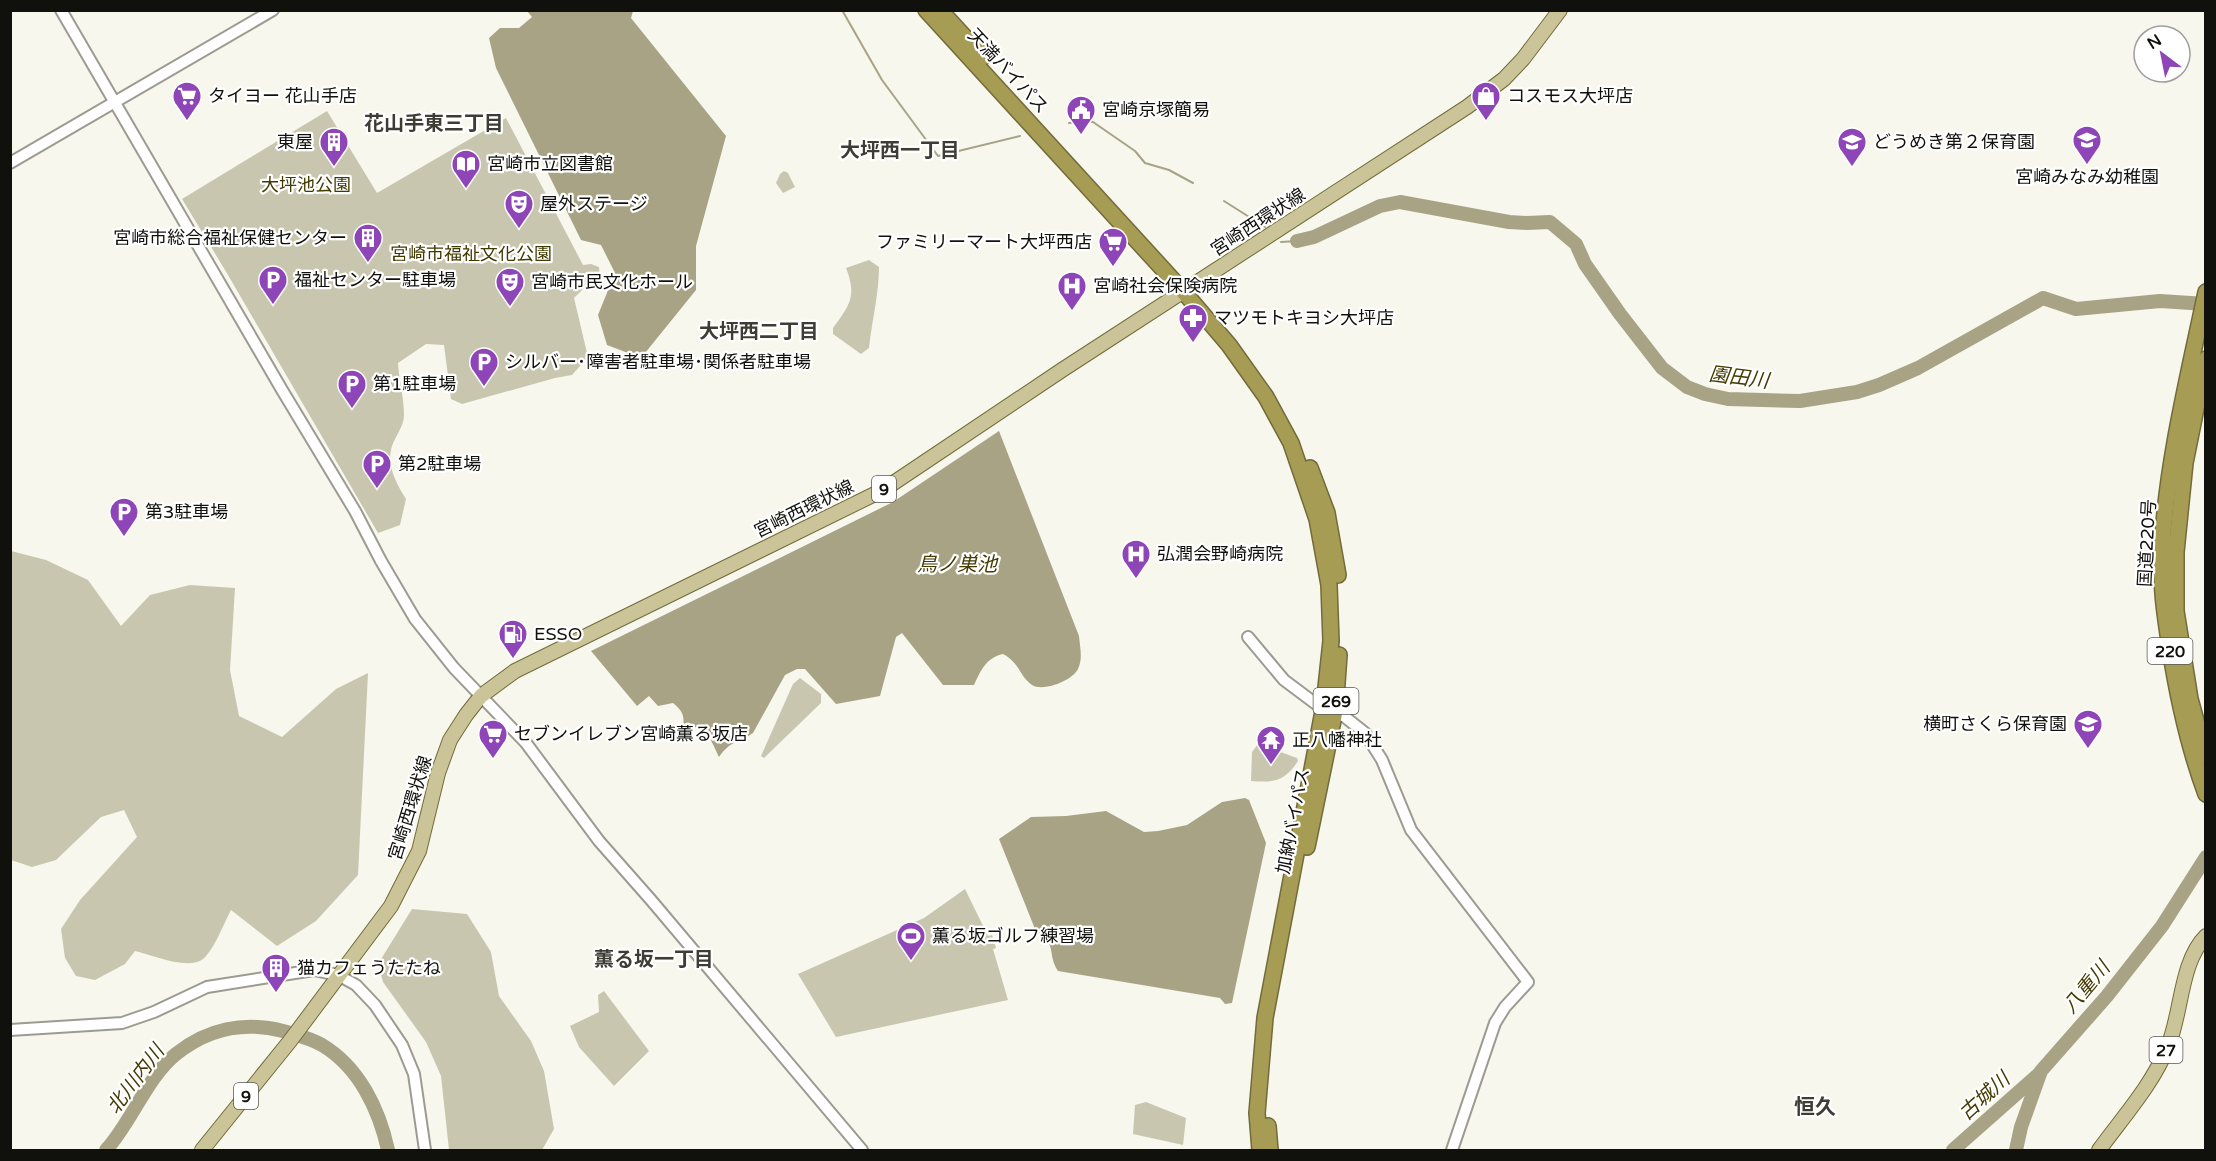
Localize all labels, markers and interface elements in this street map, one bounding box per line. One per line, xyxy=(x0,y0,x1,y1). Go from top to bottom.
street label: 天満バイパス xyxy=(963,24,1053,118)
north arrow xyxy=(2132,24,2192,84)
text: N xyxy=(2144,30,2165,54)
supermarket icon: タイヨー 花山手店 xyxy=(171,80,203,122)
shop icon: コスモス大坪店 xyxy=(1470,80,1502,122)
place label: タイヨー 花山手店 xyxy=(208,85,357,107)
place label: コスモス大坪店 xyxy=(1507,85,1633,107)
public building icon: 宮崎京塚簡易 xyxy=(1065,94,1097,136)
place label: 宮崎京塚簡易 xyxy=(1102,99,1210,121)
district label: 花山手東三丁目 xyxy=(364,112,504,136)
school or university icon: 宮崎みなみ幼稚園 xyxy=(2071,124,2103,166)
building icon: 東屋 xyxy=(318,126,350,168)
school or university icon: どうめき第２保育園 xyxy=(1836,126,1868,168)
place label: 東屋 xyxy=(277,131,313,153)
place label: どうめき第２保育園 xyxy=(1873,131,2035,153)
district label: 大坪西一丁目 xyxy=(840,139,960,163)
library icon: 宮崎市立図書館 xyxy=(450,148,482,190)
place label: 宮崎市立図書館 xyxy=(487,153,613,175)
place label: 宮崎みなみ幼稚園 xyxy=(2015,166,2159,188)
park label: 大坪池公園 xyxy=(261,174,351,196)
street label: 宮崎西環状線 xyxy=(1207,183,1309,261)
theatre icon: 屋外ステージ xyxy=(503,188,535,230)
place label: 屋外ステージ xyxy=(540,193,648,215)
building icon: 宮崎市総合福祉保健センター xyxy=(352,222,384,264)
supermarket icon: ファミリーマート大坪西店 xyxy=(1097,226,1129,268)
place label: 宮崎市総合福祉保健センター xyxy=(113,227,347,249)
place label: ファミリーマート大坪西店 xyxy=(876,231,1092,253)
park label: 宮崎市福祉文化公園 xyxy=(390,243,552,265)
parking icon: 福祉センター駐車場 xyxy=(257,264,289,306)
theatre icon: 宮崎市民文化ホール xyxy=(494,266,526,308)
place label: 福祉センター駐車場 xyxy=(294,269,456,291)
hospital icon: 宮崎社会保険病院 xyxy=(1056,270,1088,312)
place label: 宮崎市民文化ホール xyxy=(531,271,693,293)
place label: 宮崎社会保険病院 xyxy=(1093,275,1237,297)
pharmacy icon: マツモトキヨシ大坪店 xyxy=(1177,302,1209,344)
place label: マツモトキヨシ大坪店 xyxy=(1214,307,1394,329)
district label: 大坪西二丁目 xyxy=(699,320,819,344)
parking icon: シルバー･障害者駐車場･関係者駐車場 xyxy=(468,346,500,388)
place label: シルバー･障害者駐車場･関係者駐車場 xyxy=(505,351,811,373)
water label: 園田川 xyxy=(1708,362,1772,394)
parking icon: 第1駐車場 xyxy=(336,368,368,410)
place label: 第1駐車場 xyxy=(373,373,456,395)
parking icon: 第2駐車場 xyxy=(361,448,393,490)
place label: 第2駐車場 xyxy=(398,453,481,475)
street label: 宮崎西環状線 xyxy=(751,475,857,543)
road number: 9 xyxy=(872,476,896,502)
parking icon: 第3駐車場 xyxy=(108,496,140,538)
street label: 国道220号 xyxy=(2134,499,2160,587)
place label: 第3駐車場 xyxy=(145,501,228,523)
hospital icon: 弘潤会野崎病院 xyxy=(1120,538,1152,580)
place label: 弘潤会野崎病院 xyxy=(1157,543,1283,565)
water label: 鳥ノ巣池 xyxy=(917,553,999,577)
fuel station icon: ESSO xyxy=(497,618,529,660)
place label: ESSO xyxy=(534,623,582,645)
road number: 220 xyxy=(2148,638,2192,664)
road number: 269 xyxy=(1314,688,1358,714)
school or university icon: 横町さくら保育園 xyxy=(2072,708,2104,750)
place label: 横町さくら保育園 xyxy=(1923,713,2067,735)
supermarket icon: セブンイレブン宮崎薫る坂店 xyxy=(477,718,509,760)
place label: セブンイレブン宮崎薫る坂店 xyxy=(514,723,748,745)
temple icon: 正八幡神社 xyxy=(1255,724,1287,766)
place label: 正八幡神社 xyxy=(1292,729,1382,751)
street label: 宮崎西環状線 xyxy=(384,753,436,863)
street label: 加納バイパス xyxy=(1272,766,1314,876)
sports icon: 薫る坂ゴルフ練習場 xyxy=(895,920,927,962)
place label: 薫る坂ゴルフ練習場 xyxy=(932,925,1094,947)
district label: 薫る坂一丁目 xyxy=(594,948,714,972)
building icon: 猫カフェうたたね xyxy=(260,952,292,994)
water label: 八重川 xyxy=(2058,955,2117,1018)
place label: 猫カフェうたたね xyxy=(297,957,441,979)
road number: 27 xyxy=(2150,1037,2182,1063)
water label: 北川内川 xyxy=(102,1039,171,1119)
water label: 古城川 xyxy=(1954,1066,2016,1126)
road number: 9 xyxy=(234,1083,258,1109)
district label: 恒久 xyxy=(1794,1095,1836,1120)

